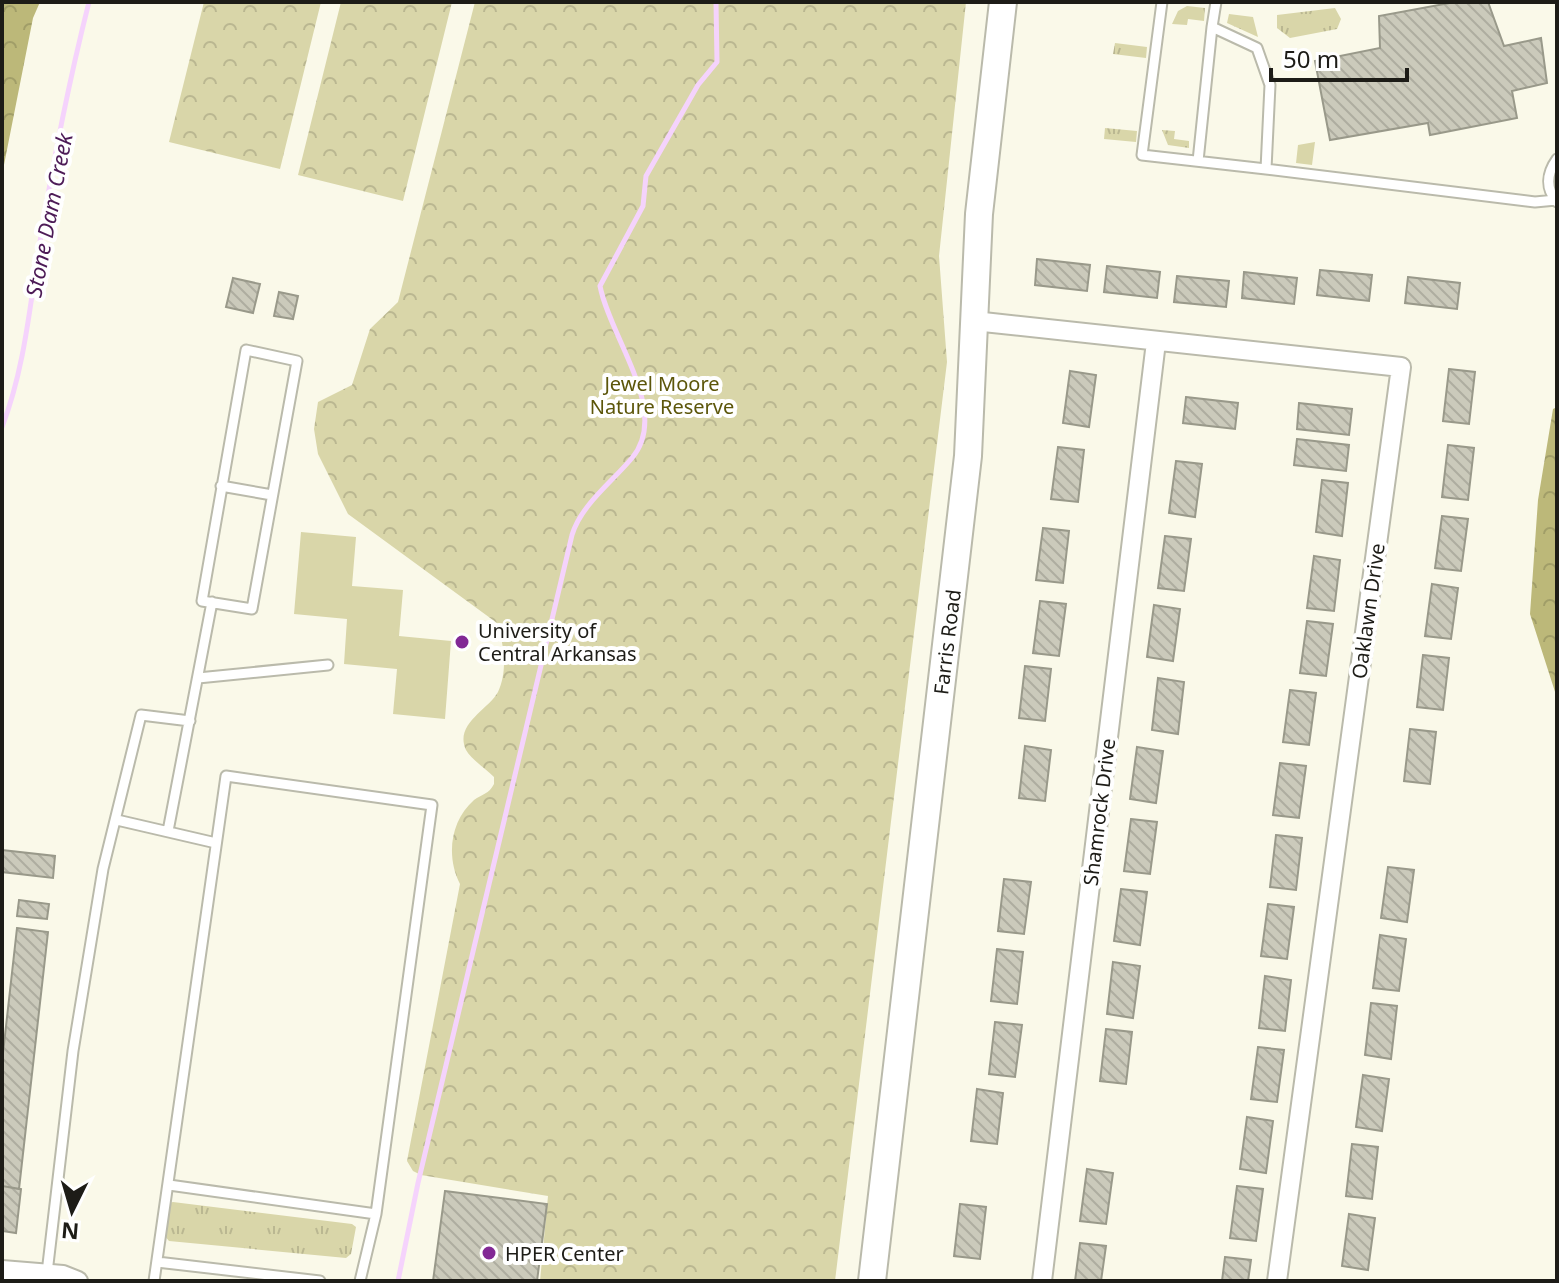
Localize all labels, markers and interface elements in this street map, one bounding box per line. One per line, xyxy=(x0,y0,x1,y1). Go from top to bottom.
scale bar xyxy=(1271,32,1407,82)
text: 50 m xyxy=(1283,42,1339,75)
water label: Stone Dam Creek xyxy=(17,129,79,300)
park label: Jewel Moore Nature Reserve xyxy=(590,370,734,420)
street label: Oaklawn Drive xyxy=(1345,541,1391,681)
street label: Farris Road xyxy=(927,588,967,696)
place label: University of Central Arkansas xyxy=(478,617,637,667)
marker: University of Central Arkansas xyxy=(453,633,471,651)
street label: Shamrock Drive xyxy=(1077,737,1121,887)
north arrow xyxy=(32,1171,112,1251)
text: N xyxy=(60,1216,80,1248)
place label: HPER Center xyxy=(505,1240,624,1267)
marker: HPER Center xyxy=(480,1244,498,1262)

